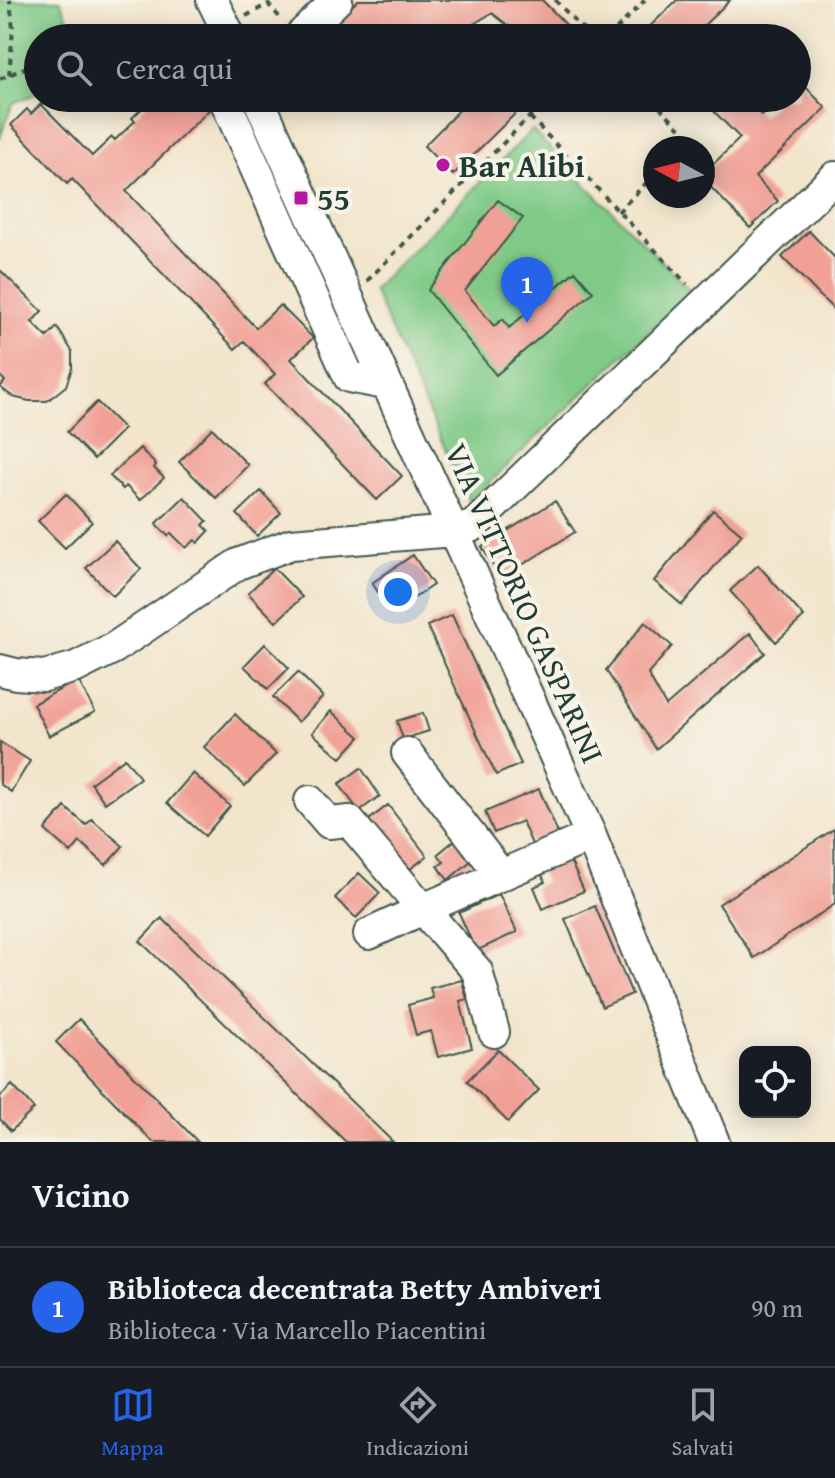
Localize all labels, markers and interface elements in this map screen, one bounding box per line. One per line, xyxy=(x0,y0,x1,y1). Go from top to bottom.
search box xyxy=(24,24,811,112)
icon: search xyxy=(52,46,96,90)
text: Cerca qui xyxy=(116,46,233,90)
north arrow xyxy=(643,136,715,208)
place label: Bar Alibi xyxy=(459,142,585,189)
marker: Bar Alibi xyxy=(434,156,452,174)
place label: 55 xyxy=(317,175,350,222)
marker: 55 xyxy=(292,189,310,207)
pin: 1 xyxy=(501,257,553,323)
street label: VIA VITTORIO GASPARINI xyxy=(433,436,617,770)
your location xyxy=(378,572,418,612)
map controls xyxy=(739,1046,811,1118)
button: locate xyxy=(739,1046,811,1118)
text: Vicino xyxy=(32,1170,130,1219)
text: Biblioteca decentrata Betty Ambiveri xyxy=(108,1266,602,1310)
text: 1 xyxy=(51,1288,65,1327)
text: 90 m xyxy=(751,1288,803,1327)
text: Biblioteca · Via Marcello Piacentini xyxy=(108,1310,486,1349)
tab: Mappa xyxy=(101,1383,164,1463)
tab: Indicazioni xyxy=(366,1383,469,1463)
tab: Salvati xyxy=(672,1383,734,1463)

